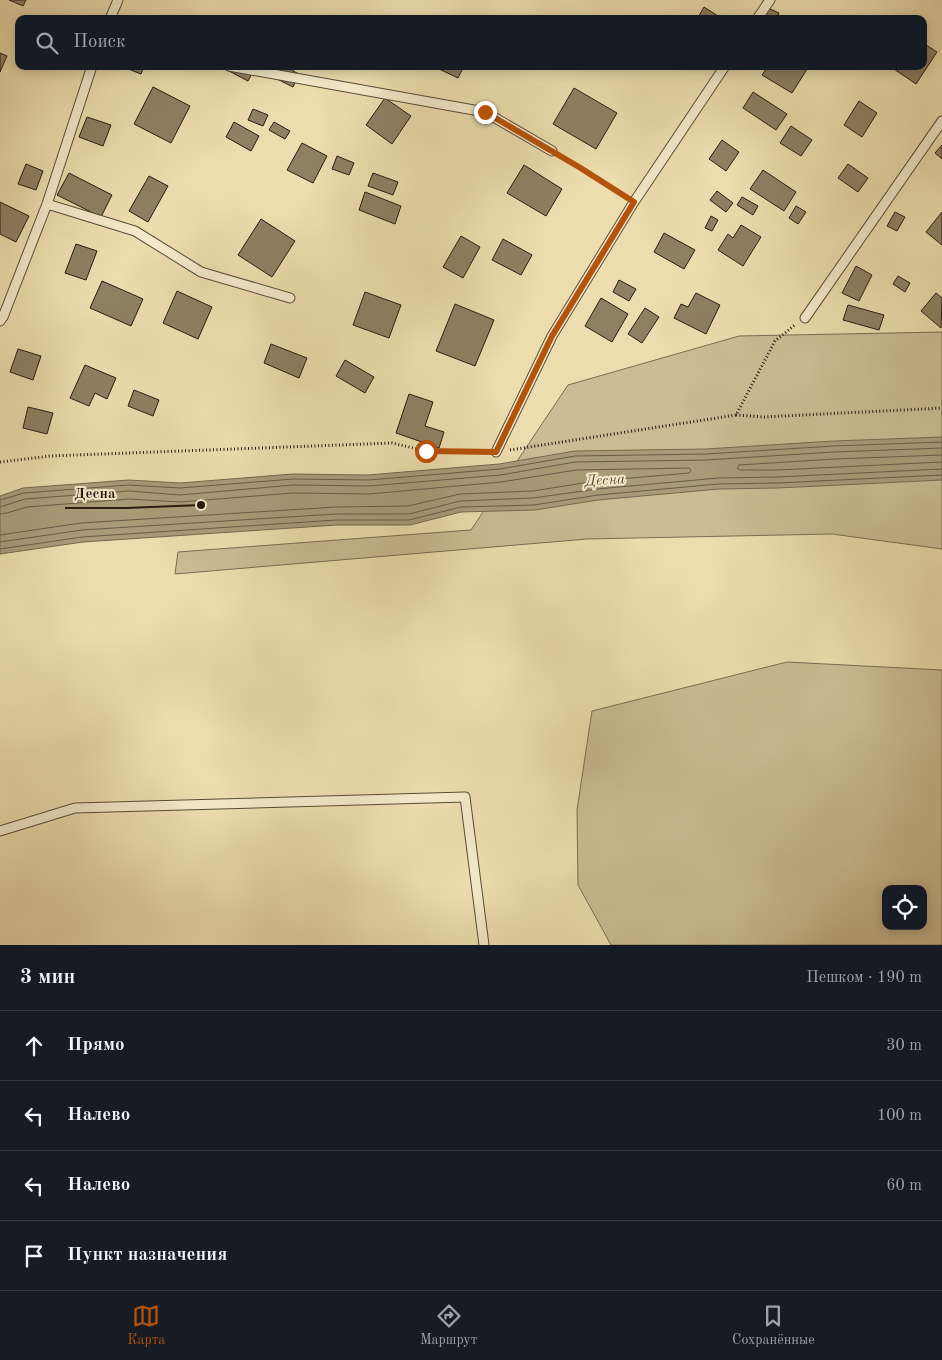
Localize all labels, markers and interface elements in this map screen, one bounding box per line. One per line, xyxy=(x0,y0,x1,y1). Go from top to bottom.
search box xyxy=(15,15,927,70)
icon: search xyxy=(33,29,61,57)
text: Поиск xyxy=(73,33,125,52)
route end xyxy=(474,101,497,124)
route start xyxy=(415,440,438,463)
water label: Десна xyxy=(583,472,625,490)
callout: Десна xyxy=(65,478,126,508)
text: Десна xyxy=(74,487,116,502)
map controls xyxy=(882,885,927,930)
button: locate xyxy=(882,885,927,930)
text: 3 мин xyxy=(20,967,75,988)
text: Пешком · 190 m xyxy=(806,970,922,986)
icon: ahead xyxy=(20,1032,48,1060)
text: Прямо xyxy=(67,1036,125,1055)
text: 30 m xyxy=(886,1038,922,1054)
icon: left xyxy=(20,1102,48,1130)
text: Налево xyxy=(67,1106,130,1125)
text: 100 m xyxy=(877,1108,922,1124)
icon: left xyxy=(20,1172,48,1200)
text: Налево xyxy=(67,1176,130,1195)
text: 60 m xyxy=(886,1178,922,1194)
icon: arrive xyxy=(20,1242,48,1270)
text: Пункт назначения xyxy=(67,1246,227,1265)
tab: Карта xyxy=(127,1302,165,1349)
tab: Маршрут xyxy=(420,1302,477,1349)
tab: Сохранённые xyxy=(732,1302,815,1349)

